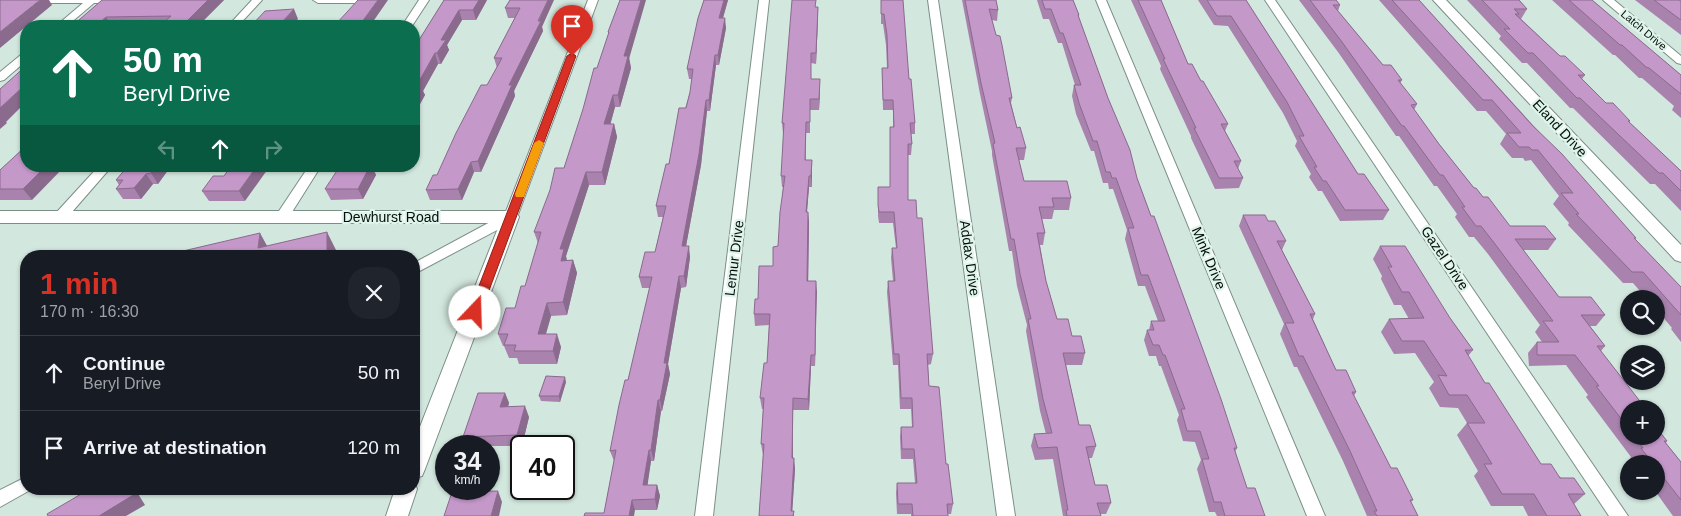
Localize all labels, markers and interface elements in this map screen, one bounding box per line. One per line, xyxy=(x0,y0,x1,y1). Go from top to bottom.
pin xyxy=(551,5,593,56)
street label: Latch Drive xyxy=(1619,8,1669,52)
icon: arrive xyxy=(558,12,586,40)
icon: ahead xyxy=(40,40,105,105)
text: 50 m xyxy=(123,40,203,79)
text: Beryl Drive xyxy=(123,81,231,106)
street label: Eland Drive xyxy=(1529,96,1591,160)
icon: left xyxy=(153,135,181,163)
icon: ahead xyxy=(206,135,234,163)
icon: right xyxy=(259,135,287,163)
street label: Dewhurst Road xyxy=(343,209,439,225)
street label: Lemur Drive xyxy=(721,219,747,297)
street label: Addax Drive xyxy=(957,219,983,297)
street label: Gazel Drive xyxy=(1418,223,1472,293)
street label: Mink Drive xyxy=(1189,224,1229,292)
text: 1 min xyxy=(40,267,118,300)
button: close xyxy=(348,267,400,319)
position arrow xyxy=(448,285,500,337)
map controls xyxy=(1620,290,1665,500)
button: search xyxy=(1620,290,1665,335)
text: 170 m · 16:30 xyxy=(40,303,139,320)
button: layers xyxy=(1620,345,1665,390)
text: Continue xyxy=(83,353,165,374)
icon: ahead xyxy=(40,359,68,387)
text: 50 m xyxy=(358,362,400,383)
text: Beryl Drive xyxy=(83,375,161,392)
button: + xyxy=(1620,400,1665,445)
icon: arrive xyxy=(40,434,68,462)
speed limit sign: 40 xyxy=(510,435,575,500)
text: Arrive at destination xyxy=(83,437,267,458)
text: 120 m xyxy=(347,437,400,458)
text: 34 xyxy=(454,447,481,475)
button: − xyxy=(1620,455,1665,500)
text: km/h xyxy=(454,473,481,487)

